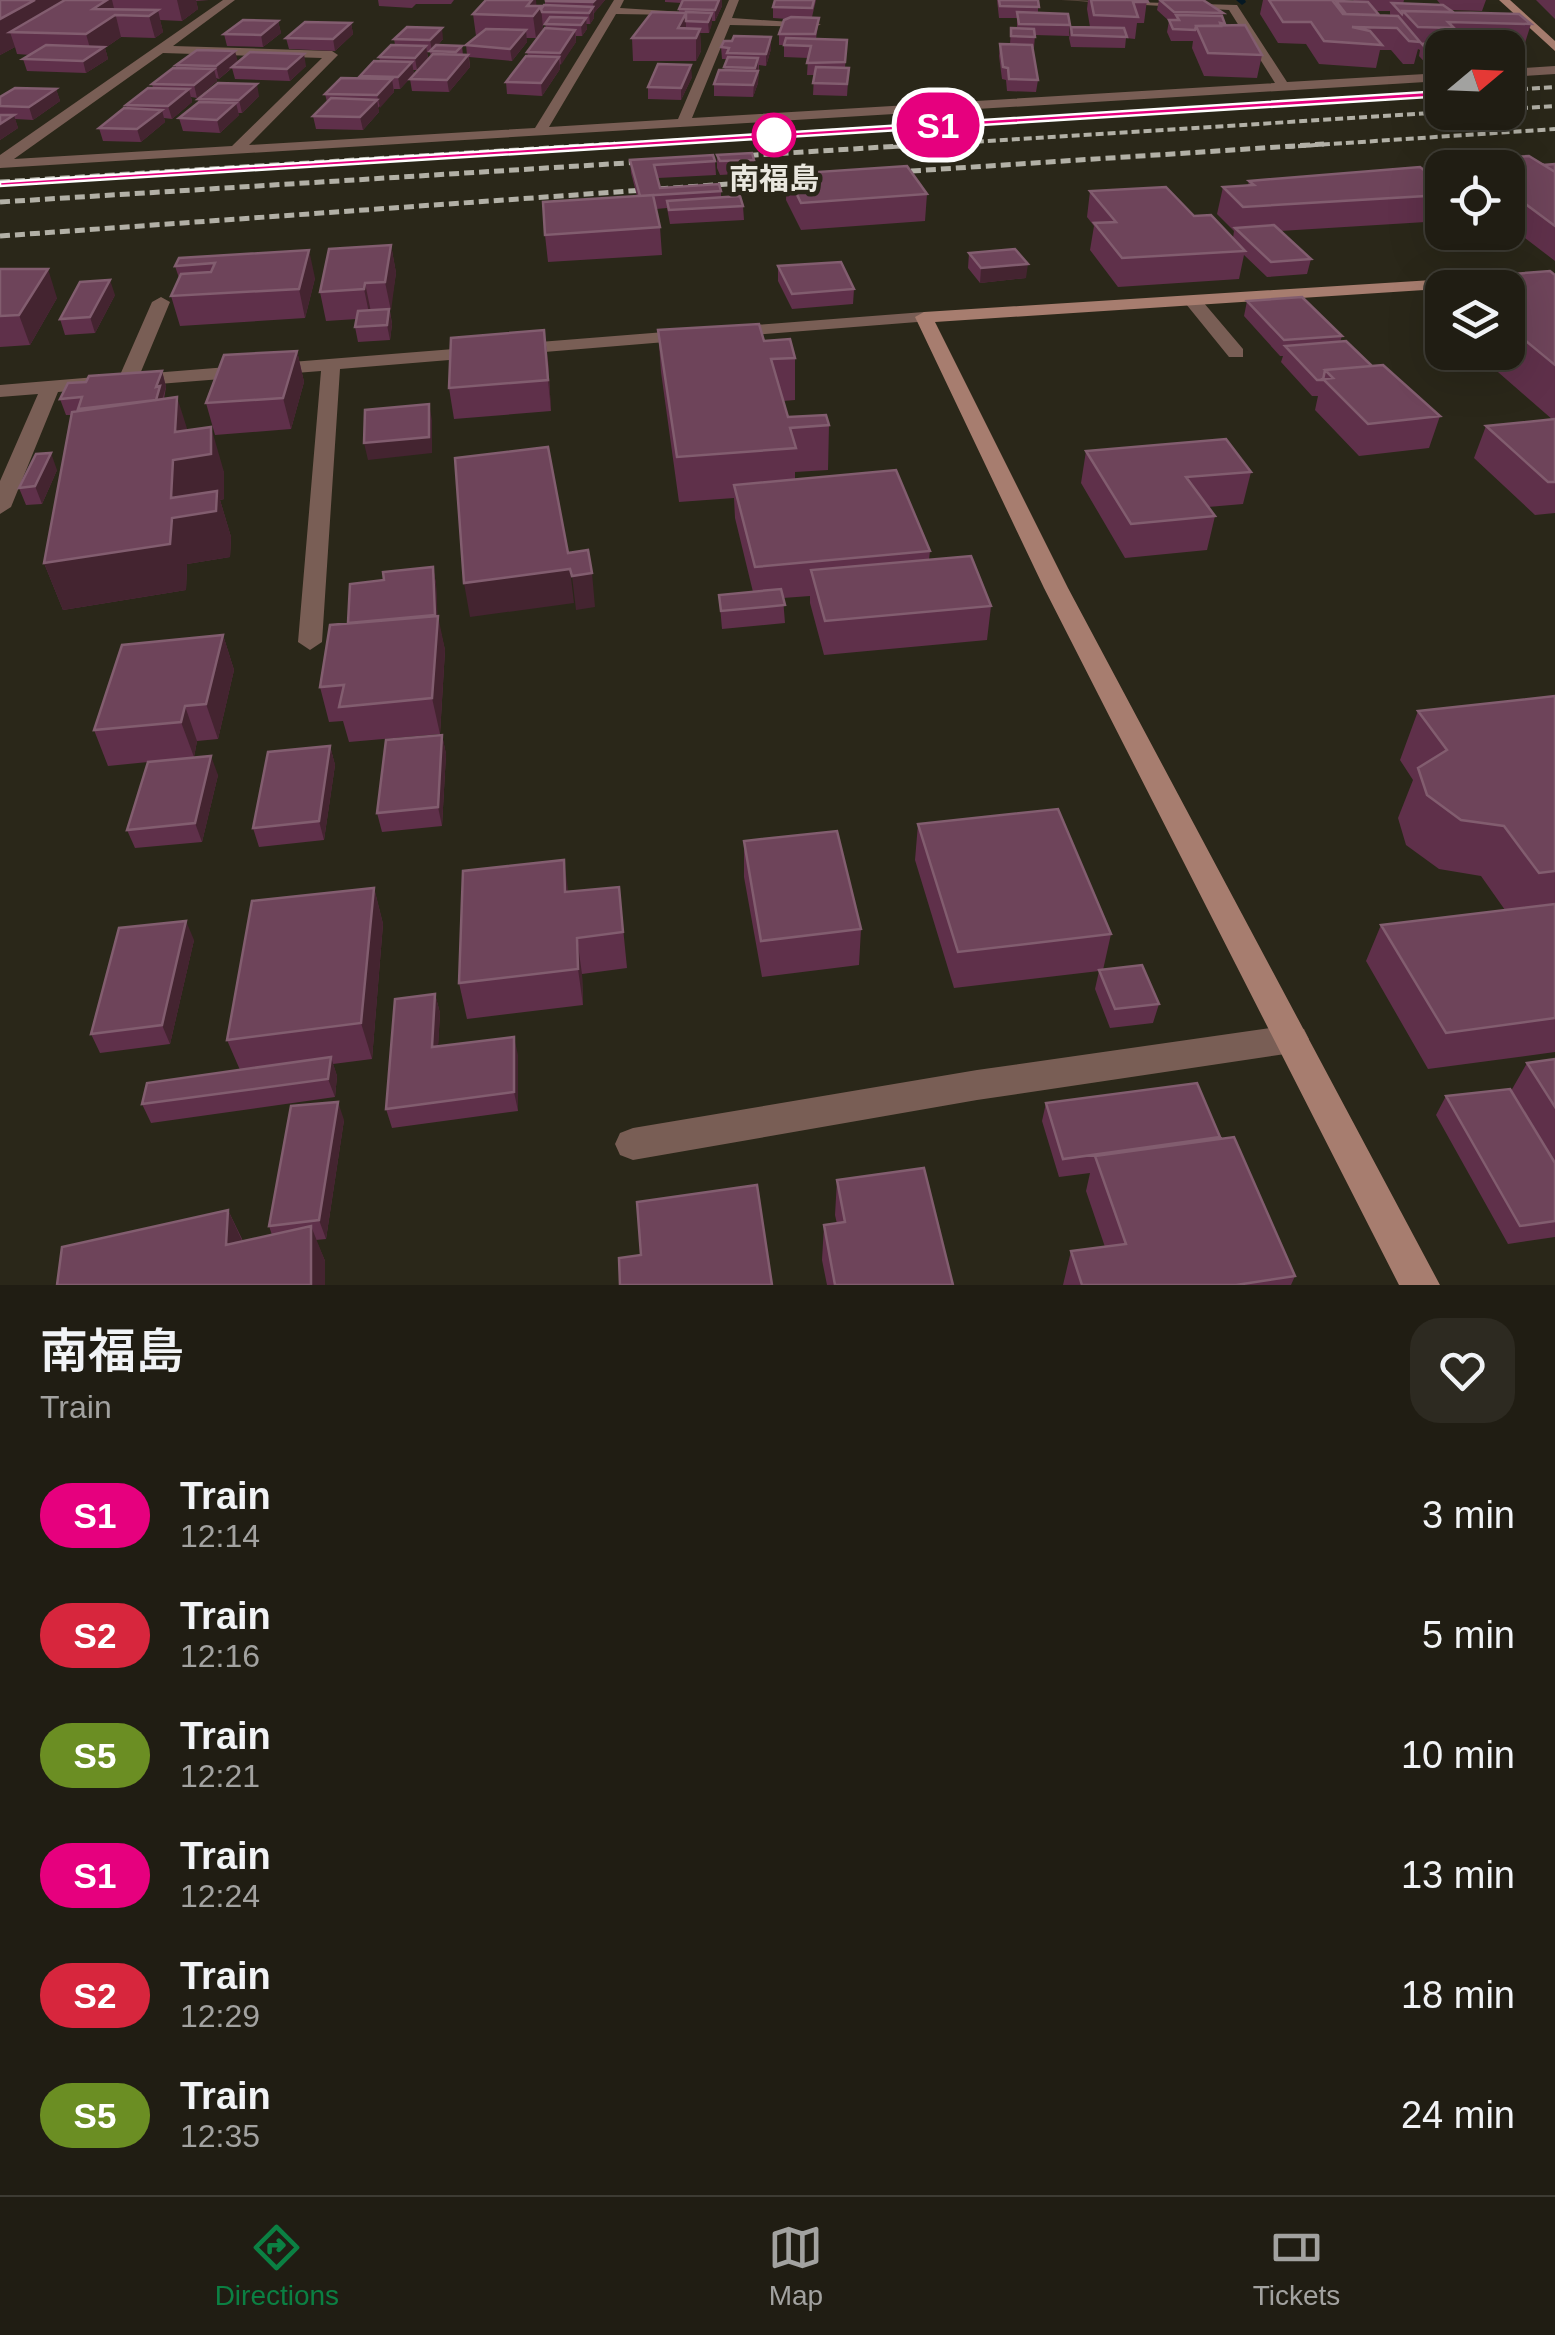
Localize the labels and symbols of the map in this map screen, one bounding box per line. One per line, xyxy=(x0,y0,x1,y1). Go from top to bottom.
north arrow xyxy=(1425,30,1525,130)
line badge: S1 xyxy=(893,92,983,158)
marker: 南福島 xyxy=(753,114,795,156)
place label: 南福島 xyxy=(729,162,819,195)

